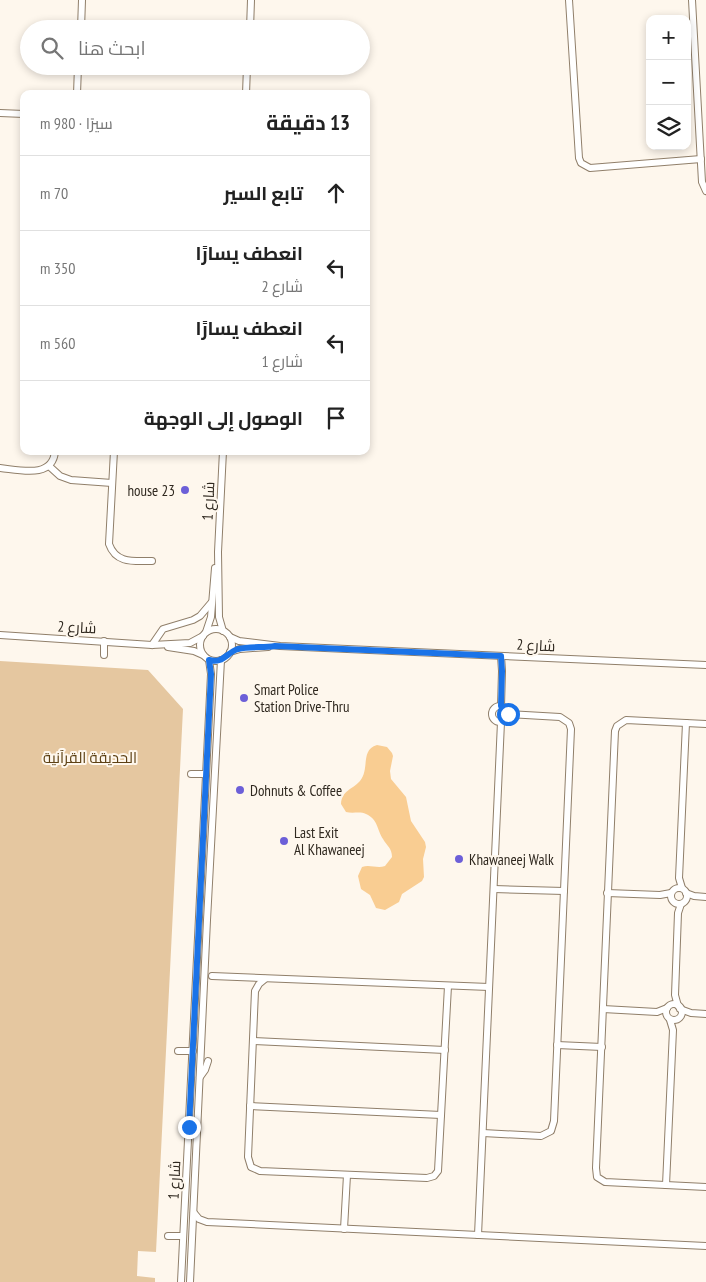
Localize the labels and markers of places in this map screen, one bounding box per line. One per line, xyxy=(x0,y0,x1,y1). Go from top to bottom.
place label: house 23 xyxy=(127,481,175,500)
marker: house 23 xyxy=(179,484,191,496)
place label: Smart Police Station Drive-Thru xyxy=(254,680,349,716)
marker: Smart Police Station Drive-Thru xyxy=(238,692,250,704)
place label: Dohnuts & Coffee xyxy=(250,781,342,800)
marker: Dohnuts & Coffee xyxy=(234,784,246,796)
place label: Last Exit Al Khawaneej xyxy=(294,823,365,859)
marker: Last Exit Al Khawaneej xyxy=(278,835,290,847)
place label: Khawaneej Walk xyxy=(469,850,554,869)
marker: Khawaneej Walk xyxy=(453,853,465,865)

